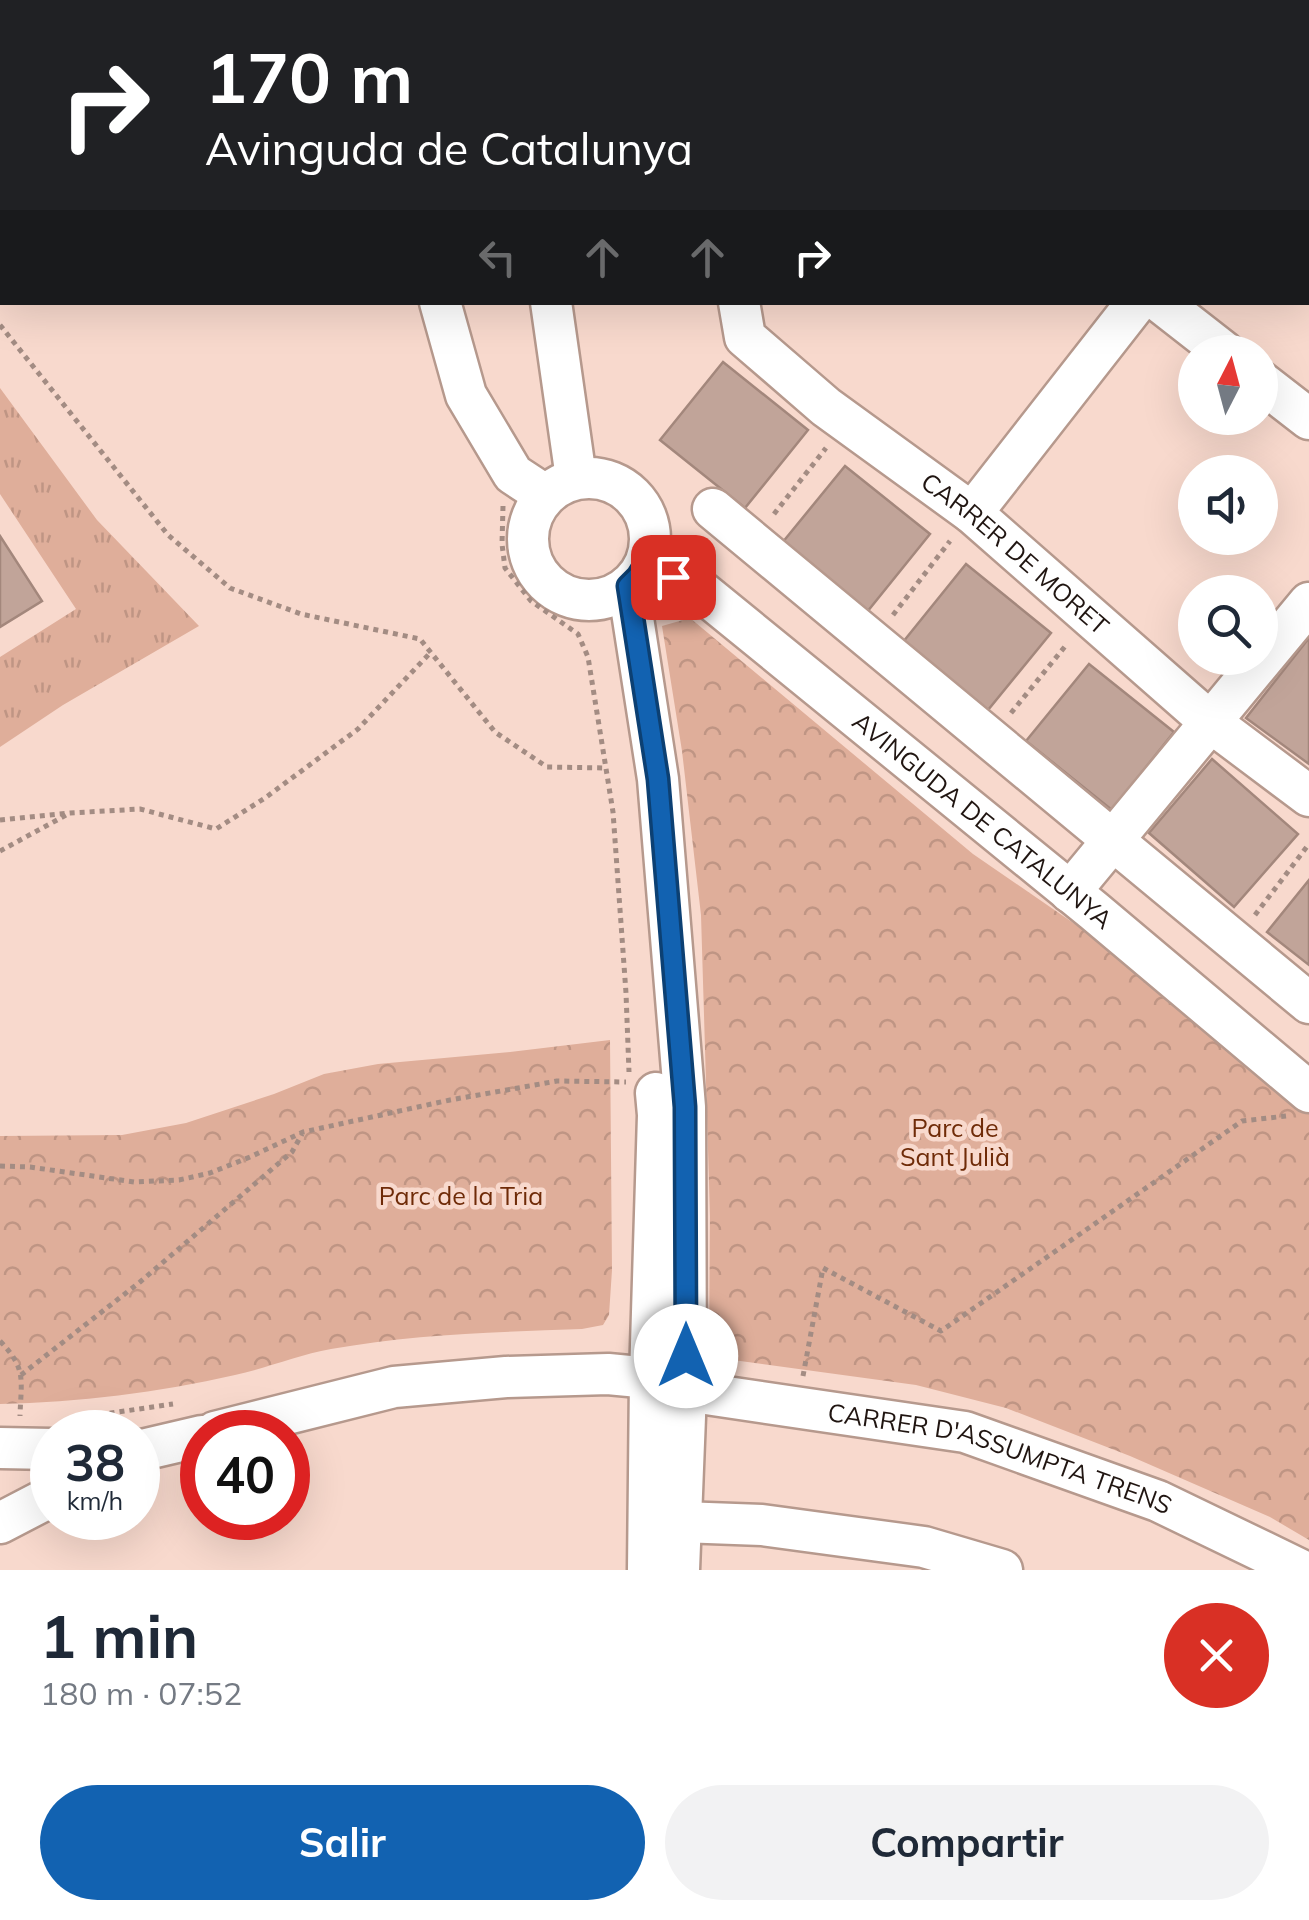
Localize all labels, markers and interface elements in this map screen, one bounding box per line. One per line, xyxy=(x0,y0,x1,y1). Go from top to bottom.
text: 170 m xyxy=(205,33,413,121)
icon: right xyxy=(40,40,170,170)
text: Avinguda de Catalunya xyxy=(205,120,693,176)
icon: left xyxy=(470,230,525,285)
icon: ahead xyxy=(575,230,630,285)
icon: ahead xyxy=(680,230,735,285)
icon: right xyxy=(785,230,840,285)
north arrow xyxy=(1178,335,1278,435)
map controls xyxy=(1178,335,1278,675)
button: sound xyxy=(1178,455,1278,555)
street label: CARRER DE MORET xyxy=(916,465,1115,641)
pin xyxy=(631,535,716,620)
icon: arrive xyxy=(646,550,701,605)
button: search xyxy=(1178,575,1278,675)
street label: AVINGUDA DE CATALUNYA xyxy=(847,705,1119,935)
park label: Parc de Sant Julià xyxy=(900,1112,1010,1172)
park label: Parc de la Tria xyxy=(379,1180,543,1211)
position arrow xyxy=(634,1304,738,1408)
street label: CARRER D'ASSUMPTA TRENS xyxy=(826,1396,1177,1520)
speed limit sign: 40 xyxy=(180,1410,310,1540)
text: 38 xyxy=(65,1431,125,1494)
text: km/h xyxy=(67,1485,123,1516)
text: 1 min xyxy=(40,1598,198,1673)
button: close xyxy=(1164,1603,1269,1708)
text: 180 m · 07:52 xyxy=(40,1673,242,1713)
button: Salir xyxy=(40,1785,645,1900)
button: Compartir xyxy=(665,1785,1269,1900)

